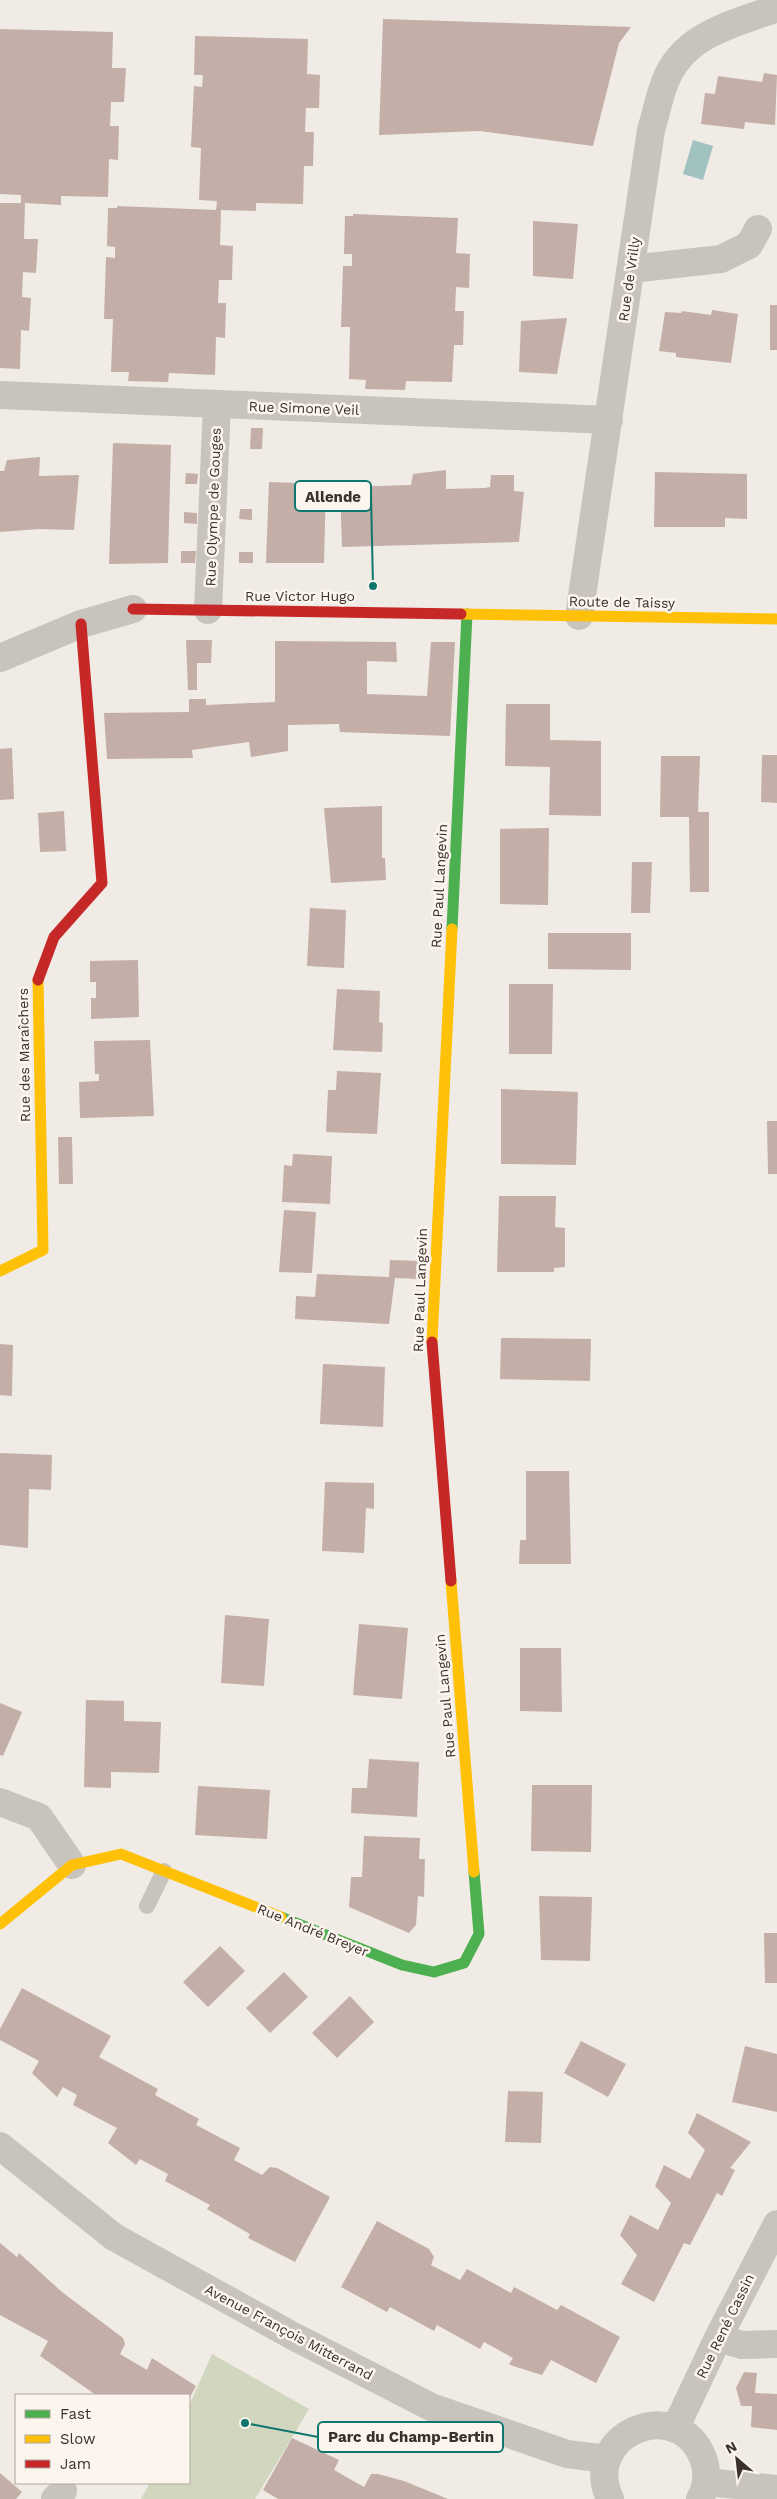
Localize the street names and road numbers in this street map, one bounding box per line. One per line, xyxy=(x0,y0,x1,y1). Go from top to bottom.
street label: Rue de Vrilly xyxy=(615,235,643,322)
street label: Rue Simone Veil xyxy=(248,398,360,418)
street label: Rue Olympe de Gouges xyxy=(202,427,224,587)
street label: Rue Victor Hugo xyxy=(245,588,355,604)
street label: Route de Taissy xyxy=(569,593,676,611)
street label: Rue Paul Langevin xyxy=(428,824,450,948)
street label: Rue des Maraîchers xyxy=(15,988,33,1122)
street label: Rue Paul Langevin xyxy=(410,1228,430,1352)
street label: Rue Paul Langevin xyxy=(432,1633,458,1759)
street label: Rue André Breyer xyxy=(255,1900,371,1960)
street label: Rue René Cassin xyxy=(693,2271,757,2381)
street label: Avenue François Mitterrand xyxy=(202,2281,376,2383)

